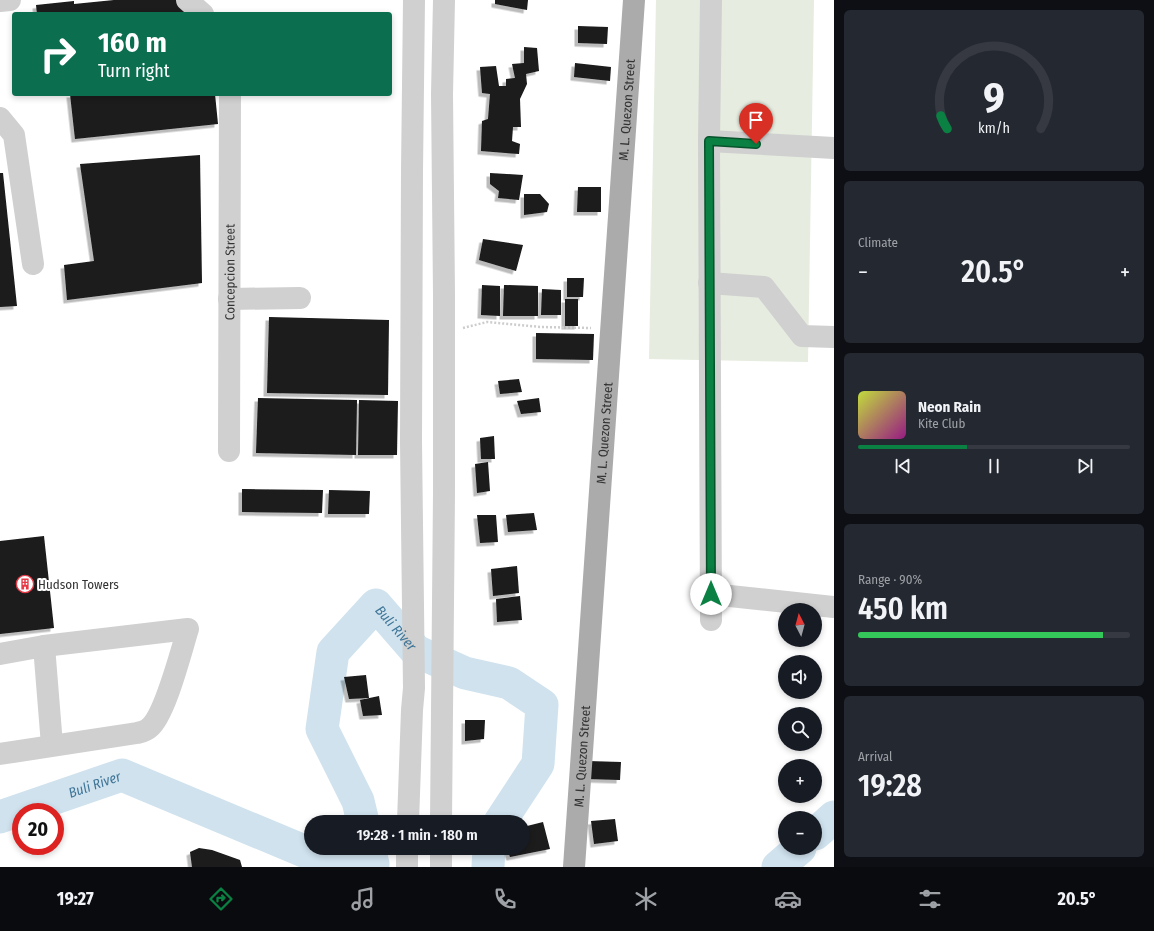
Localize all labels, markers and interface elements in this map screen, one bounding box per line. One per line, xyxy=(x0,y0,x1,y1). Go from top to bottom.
text: 160 m xyxy=(98,26,167,59)
icon: right xyxy=(32,28,84,80)
street label: M. L. Quezon Street xyxy=(615,58,637,161)
text: Turn right xyxy=(98,60,170,82)
text: 9 xyxy=(983,73,1005,123)
pin xyxy=(739,103,773,144)
icon: arrive xyxy=(745,109,767,131)
text: km/h xyxy=(978,119,1010,136)
street label: Concepcion Street xyxy=(222,223,237,320)
text: Climate xyxy=(858,235,898,250)
text: 20.5° xyxy=(961,254,1027,290)
text: − xyxy=(858,259,868,286)
text: + xyxy=(1120,259,1130,286)
street label: M. L. Quezon Street xyxy=(593,381,615,484)
text: Neon Rain xyxy=(918,398,981,416)
text: Kite Club xyxy=(918,416,965,431)
icon: previous xyxy=(892,455,914,477)
icon: pause xyxy=(983,455,1005,477)
icon: next xyxy=(1074,455,1096,477)
text: Range · 90% xyxy=(858,572,922,587)
position arrow xyxy=(690,573,732,615)
building icon: Hudson Towers xyxy=(15,574,35,594)
place label: Hudson Towers xyxy=(38,577,119,592)
text: 450 km xyxy=(858,591,948,627)
water label: Buli River xyxy=(372,602,421,655)
north arrow xyxy=(778,603,822,647)
map controls xyxy=(778,603,822,855)
button: sound xyxy=(778,655,822,699)
street label: M. L. Quezon Street xyxy=(571,704,593,808)
button: search xyxy=(778,707,822,751)
text: Arrival xyxy=(858,749,892,764)
button: + xyxy=(778,759,822,803)
water label: Buli River xyxy=(66,767,124,801)
text: 19:28 xyxy=(858,768,922,804)
speed limit sign: 20 xyxy=(12,803,64,855)
button: − xyxy=(778,811,822,855)
text: 19:28 · 1 min · 180 m xyxy=(356,826,478,844)
icon: directions xyxy=(207,885,235,913)
icon: music xyxy=(349,885,377,913)
icon: phone xyxy=(491,885,519,913)
icon: climate xyxy=(632,885,660,913)
icon: car xyxy=(774,885,802,913)
icon: filters xyxy=(916,885,944,913)
text: 19:27 xyxy=(57,888,94,910)
text: 20.5° xyxy=(1058,888,1097,910)

